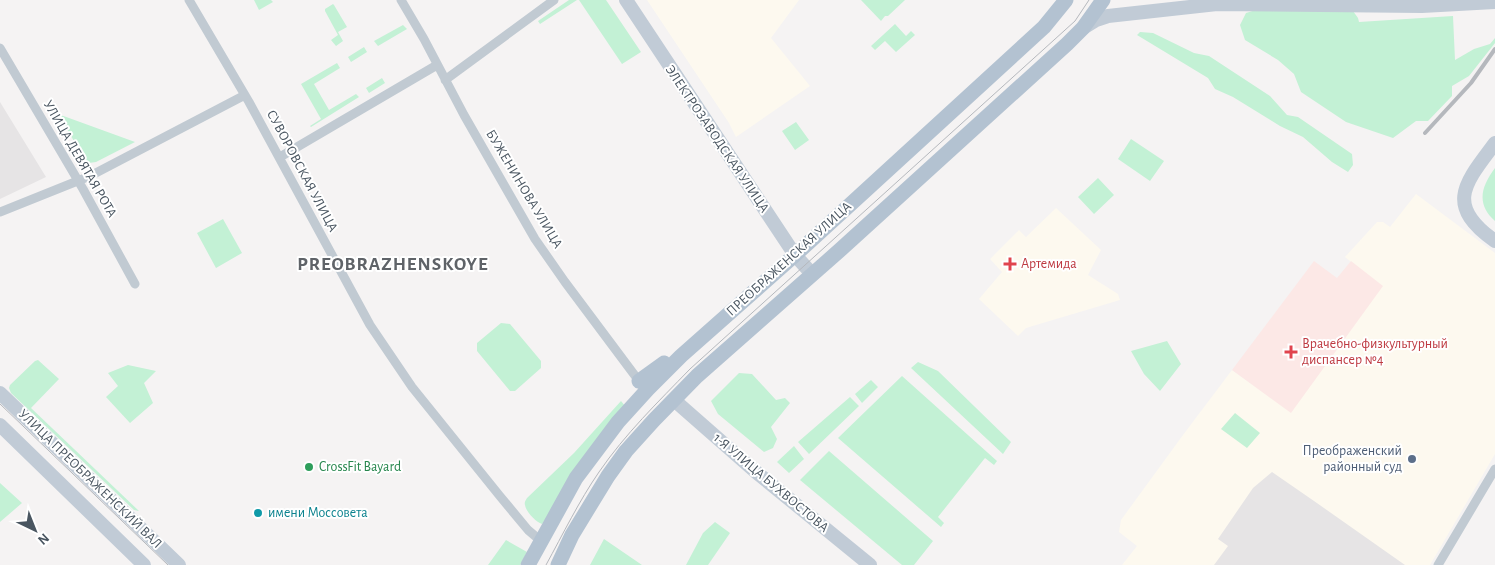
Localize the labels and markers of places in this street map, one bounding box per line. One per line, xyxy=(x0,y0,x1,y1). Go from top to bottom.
marker: Артемида xyxy=(1003,257,1017,271)
place label: Артемида xyxy=(1021,257,1077,271)
place label: Врачебно-физкультурный диспансер №4 xyxy=(1302,337,1448,367)
marker: Врачебно-физкультурный диспансер №4 xyxy=(1284,345,1298,359)
place label: Преображенский районный суд xyxy=(1303,444,1402,474)
marker: Преображенский районный суд xyxy=(1406,453,1418,465)
place label: CrossFit Bayard xyxy=(319,460,401,474)
marker: CrossFit Bayard xyxy=(303,461,315,473)
place label: имени Моссовета xyxy=(268,506,368,520)
marker: имени Моссовета xyxy=(252,507,264,519)

